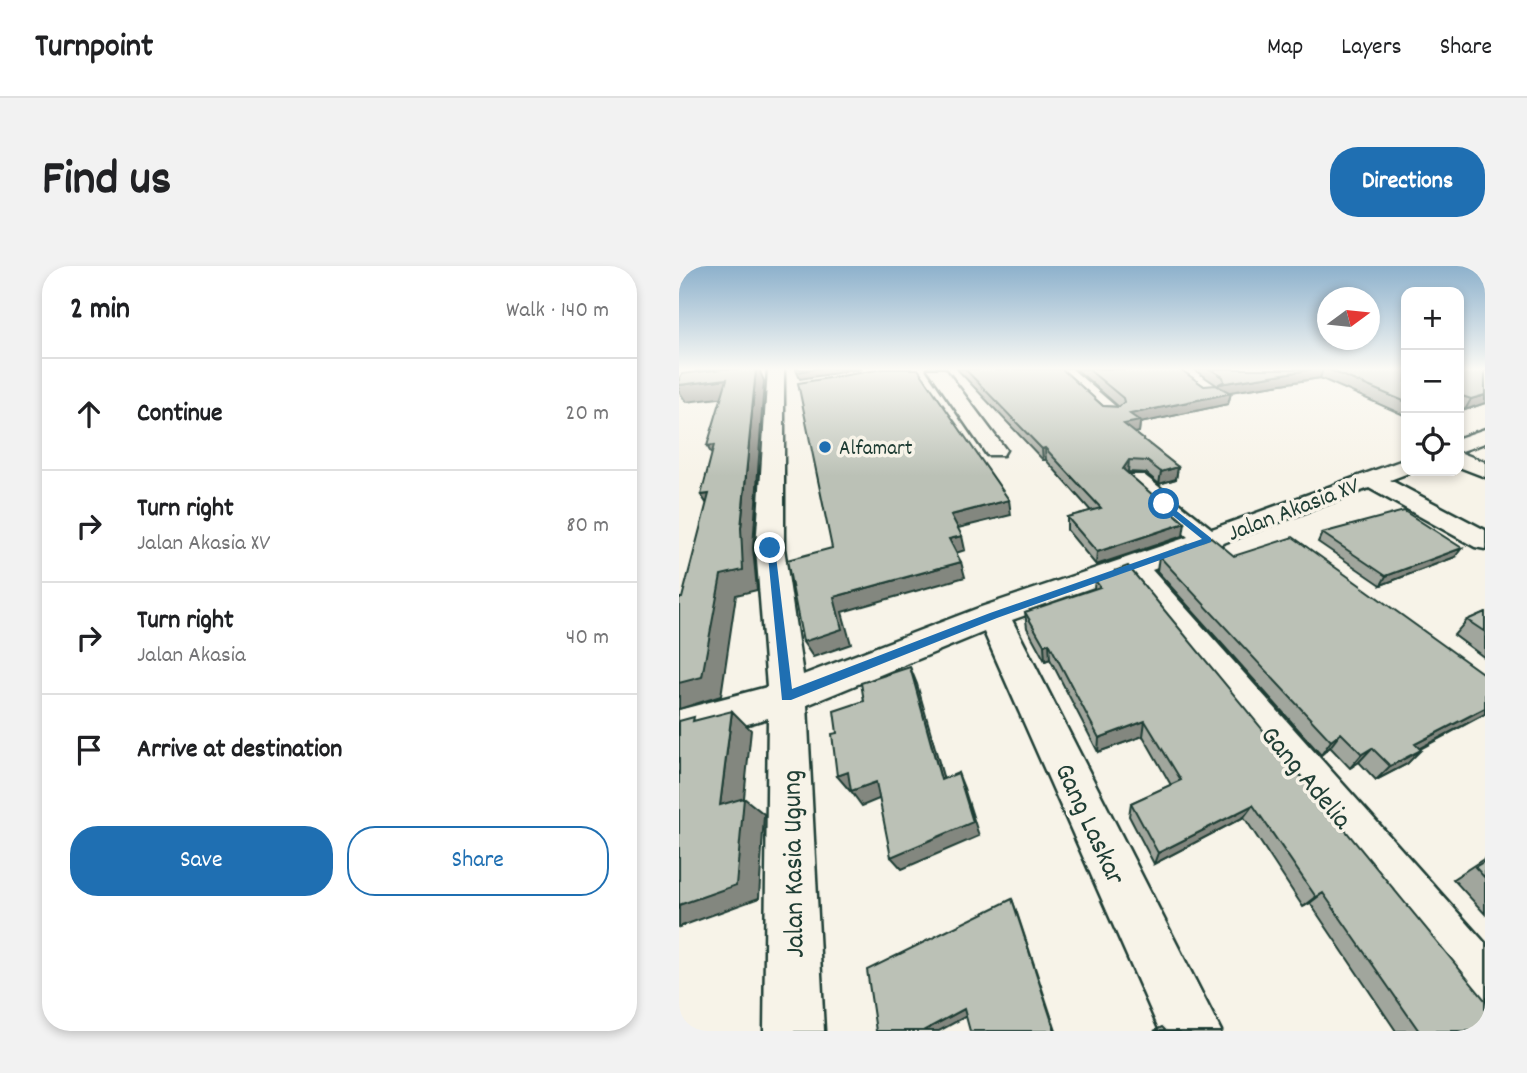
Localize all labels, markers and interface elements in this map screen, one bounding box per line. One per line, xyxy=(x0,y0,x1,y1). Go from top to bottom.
text: Turnpoint xyxy=(35,25,153,72)
text: Map xyxy=(1267,31,1303,65)
text: Layers xyxy=(1341,31,1402,65)
text: Share xyxy=(1440,31,1492,65)
text: Find us xyxy=(42,147,171,217)
button: Directions xyxy=(1330,147,1485,217)
north arrow xyxy=(1317,287,1380,350)
map controls xyxy=(1401,287,1464,476)
button: + xyxy=(1401,287,1464,350)
text: 2 min xyxy=(70,290,130,333)
text: Walk · 140 m xyxy=(506,295,609,328)
button: − xyxy=(1401,350,1464,413)
icon: ahead xyxy=(70,395,108,433)
text: Continue xyxy=(137,396,222,433)
text: 20 m xyxy=(565,398,609,431)
button: locate xyxy=(1401,413,1464,476)
place label: Alfamart xyxy=(839,435,913,465)
marker: Alfamart xyxy=(817,439,833,455)
street label: Jalan Akasia XV xyxy=(1223,470,1365,552)
route start xyxy=(1148,488,1179,519)
text: Turn right xyxy=(137,491,234,528)
icon: right xyxy=(70,507,108,545)
text: 80 m xyxy=(566,510,609,543)
text: Jalan Akasia XV xyxy=(137,528,270,561)
route end xyxy=(754,532,785,563)
text: Turn right xyxy=(137,603,234,640)
icon: right xyxy=(70,619,108,657)
text: 40 m xyxy=(566,622,609,655)
text: Jalan Akasia xyxy=(137,640,246,673)
street label: Gang Adelia xyxy=(1249,719,1360,840)
icon: arrive xyxy=(70,731,108,769)
text: Arrive at destination xyxy=(137,732,342,769)
street label: Gang Laskar xyxy=(1042,758,1133,893)
street label: Jalan Kasia Ugung xyxy=(774,770,818,958)
button: Save xyxy=(70,826,333,896)
button: Share xyxy=(347,826,609,896)

